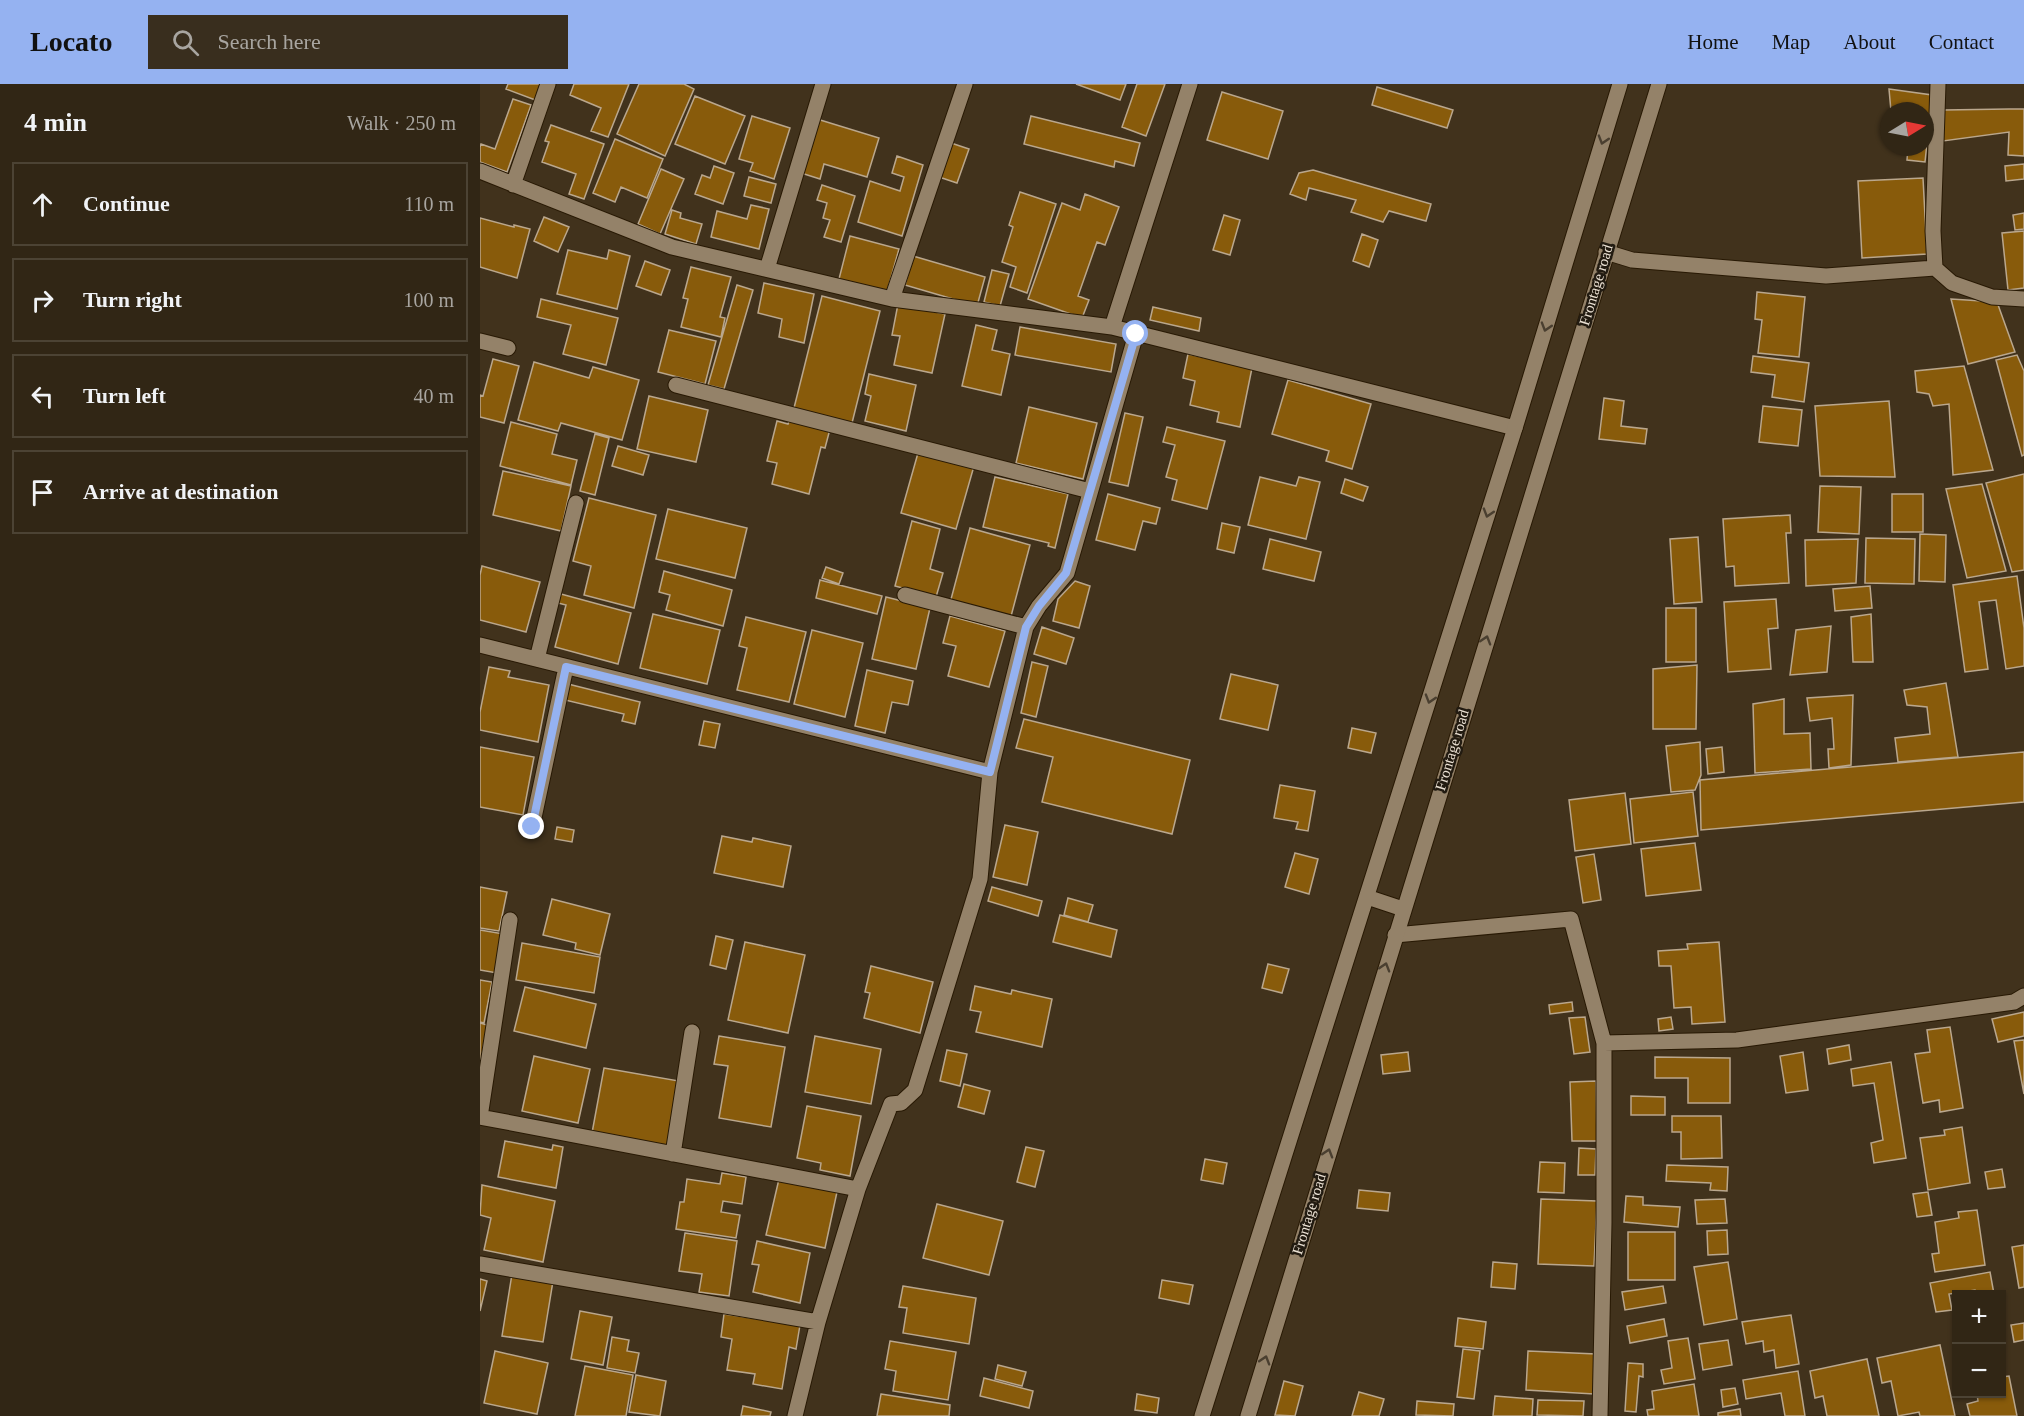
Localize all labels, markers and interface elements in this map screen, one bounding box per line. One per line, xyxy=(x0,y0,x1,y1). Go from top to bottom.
search box xyxy=(148,15,568,69)
text: Locato xyxy=(30,26,112,57)
icon: search xyxy=(169,26,202,59)
text: Search here xyxy=(217,29,321,54)
text: Home xyxy=(1687,30,1739,54)
text: Map xyxy=(1772,30,1810,54)
text: About xyxy=(1843,30,1896,54)
text: Contact xyxy=(1929,30,1994,54)
north arrow xyxy=(1880,102,1934,156)
text: 4 min xyxy=(24,108,87,137)
text: Walk · 250 m xyxy=(347,112,456,134)
one-way arrow xyxy=(1597,134,1610,145)
icon: ahead xyxy=(26,188,59,221)
text: Continue xyxy=(83,191,170,216)
text: 110 m xyxy=(404,193,454,215)
street label: Frontage road xyxy=(1576,242,1616,327)
icon: right xyxy=(26,284,59,317)
text: Turn right xyxy=(83,287,182,312)
text: 100 m xyxy=(403,289,454,311)
route start xyxy=(1122,320,1148,346)
one-way arrow xyxy=(1541,321,1553,332)
icon: left xyxy=(26,380,59,413)
text: Turn left xyxy=(83,383,166,408)
text: 40 m xyxy=(413,385,454,407)
icon: arrive xyxy=(26,476,59,509)
text: Arrive at destination xyxy=(83,479,279,504)
one-way arrow xyxy=(1483,507,1495,518)
one-way arrow xyxy=(1479,635,1491,646)
one-way arrow xyxy=(1425,693,1437,704)
street label: Frontage road xyxy=(1432,707,1472,792)
route end xyxy=(518,813,544,839)
one-way arrow xyxy=(1378,962,1390,973)
one-way arrow xyxy=(1321,1149,1333,1159)
street label: Frontage road xyxy=(1289,1171,1329,1256)
map controls xyxy=(1952,1290,2006,1398)
button: + xyxy=(1952,1290,2006,1344)
button: − xyxy=(1952,1344,2006,1398)
one-way arrow xyxy=(1258,1355,1270,1366)

